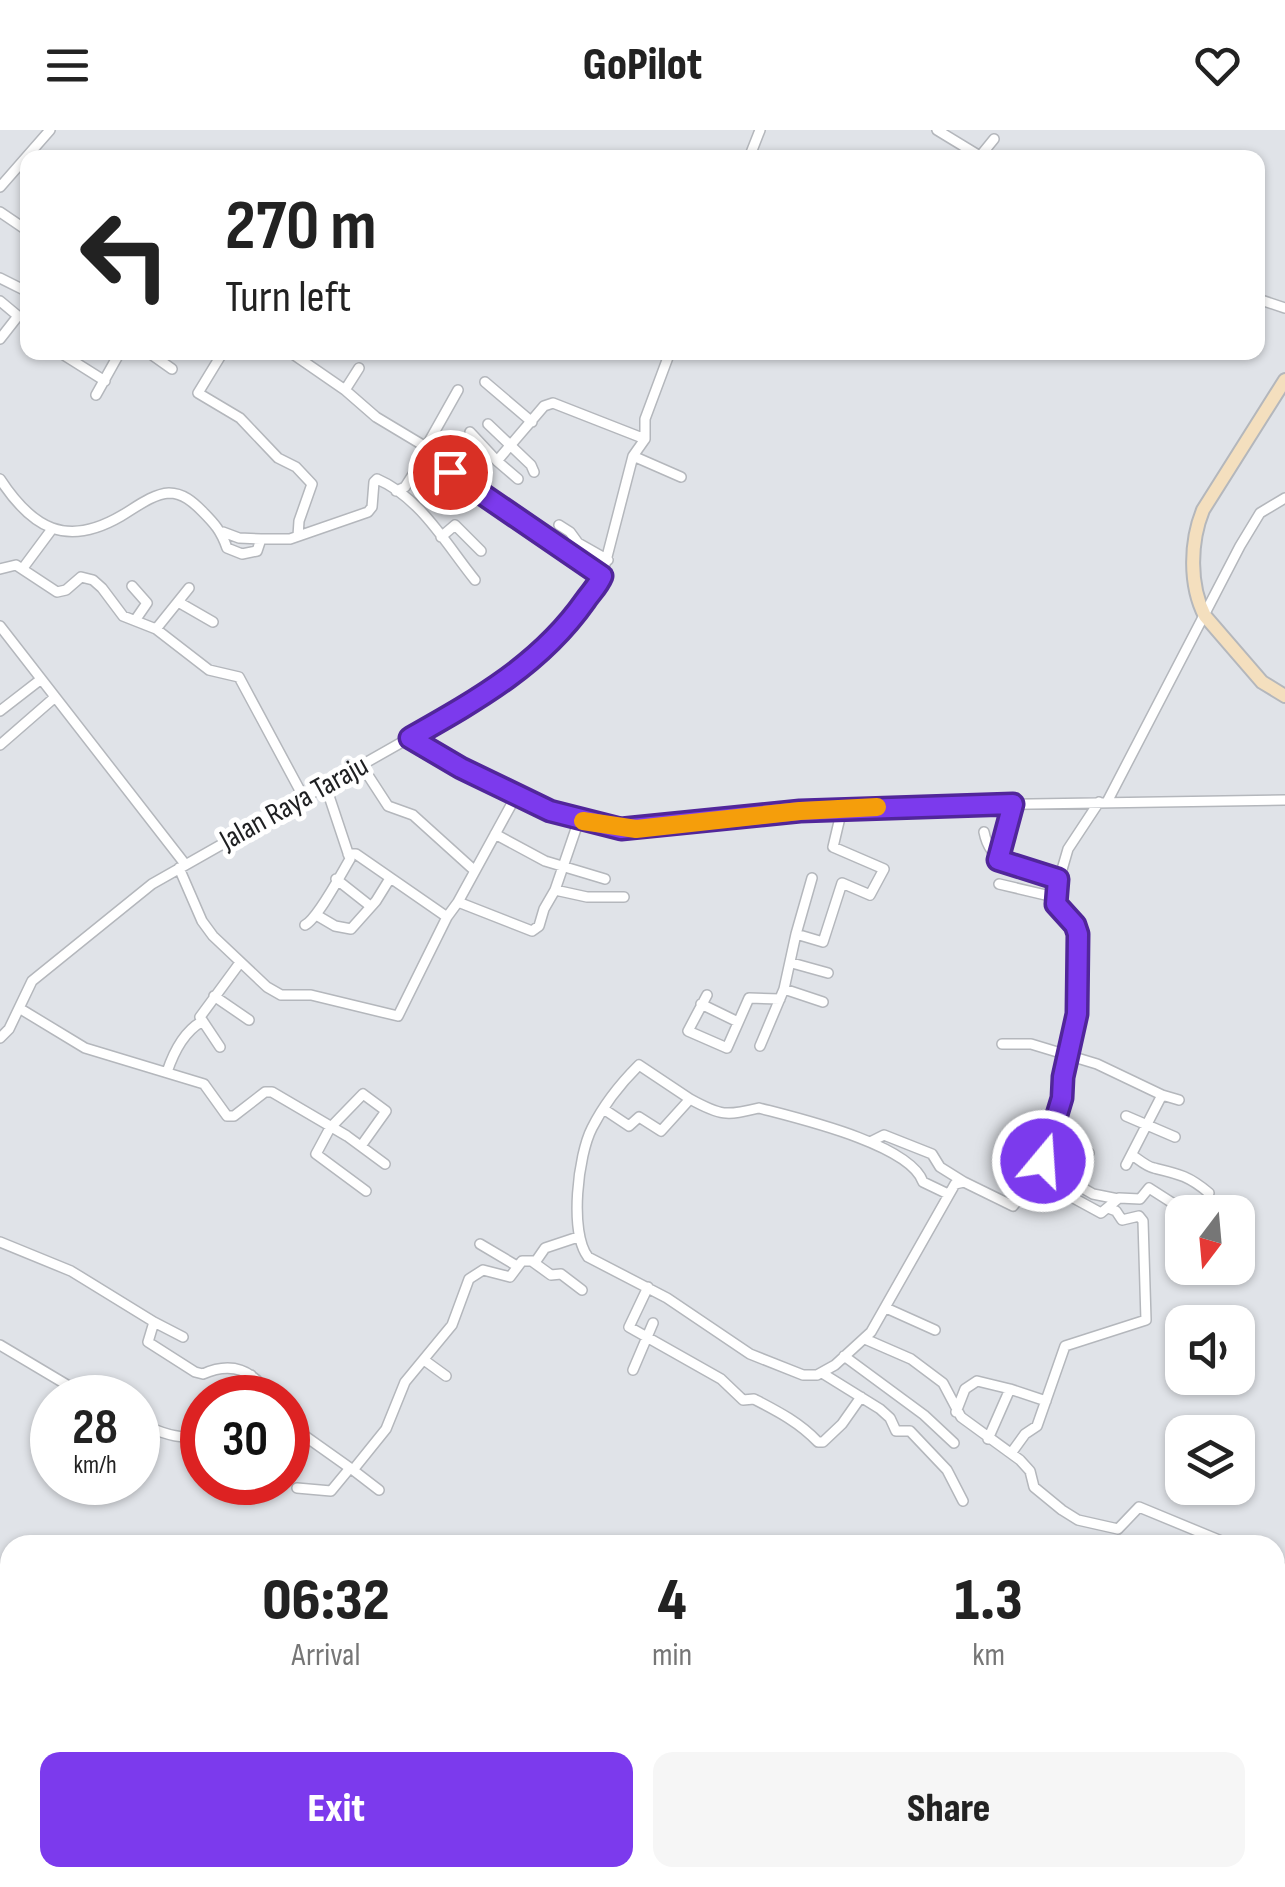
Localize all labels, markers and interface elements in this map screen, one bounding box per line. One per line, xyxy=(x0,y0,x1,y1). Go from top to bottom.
icon: menu xyxy=(40,38,95,93)
text: GoPilot xyxy=(583,38,702,93)
icon: heart xyxy=(1190,38,1245,93)
text: 270 m xyxy=(225,185,377,269)
icon: left xyxy=(60,190,190,320)
text: Turn left xyxy=(225,270,351,325)
pin xyxy=(408,430,493,515)
icon: arrive xyxy=(423,445,478,500)
street label: Jalan Raya Taraju xyxy=(213,747,374,859)
position arrow xyxy=(991,1109,1095,1213)
north arrow xyxy=(1165,1195,1255,1285)
map controls xyxy=(1165,1195,1255,1505)
button: sound xyxy=(1165,1305,1255,1395)
speed limit sign: 30 xyxy=(180,1375,310,1505)
text: 28 xyxy=(72,1398,118,1458)
button: layers xyxy=(1165,1415,1255,1505)
text: km/h xyxy=(73,1450,117,1481)
text: 06:32 xyxy=(262,1565,390,1637)
text: 4 xyxy=(657,1565,687,1637)
text: 1.3 xyxy=(954,1565,1023,1637)
text: Arrival xyxy=(292,1636,360,1675)
text: min xyxy=(652,1636,692,1675)
text: km xyxy=(972,1636,1005,1675)
button: Exit xyxy=(40,1752,633,1867)
button: Share xyxy=(653,1752,1245,1867)

